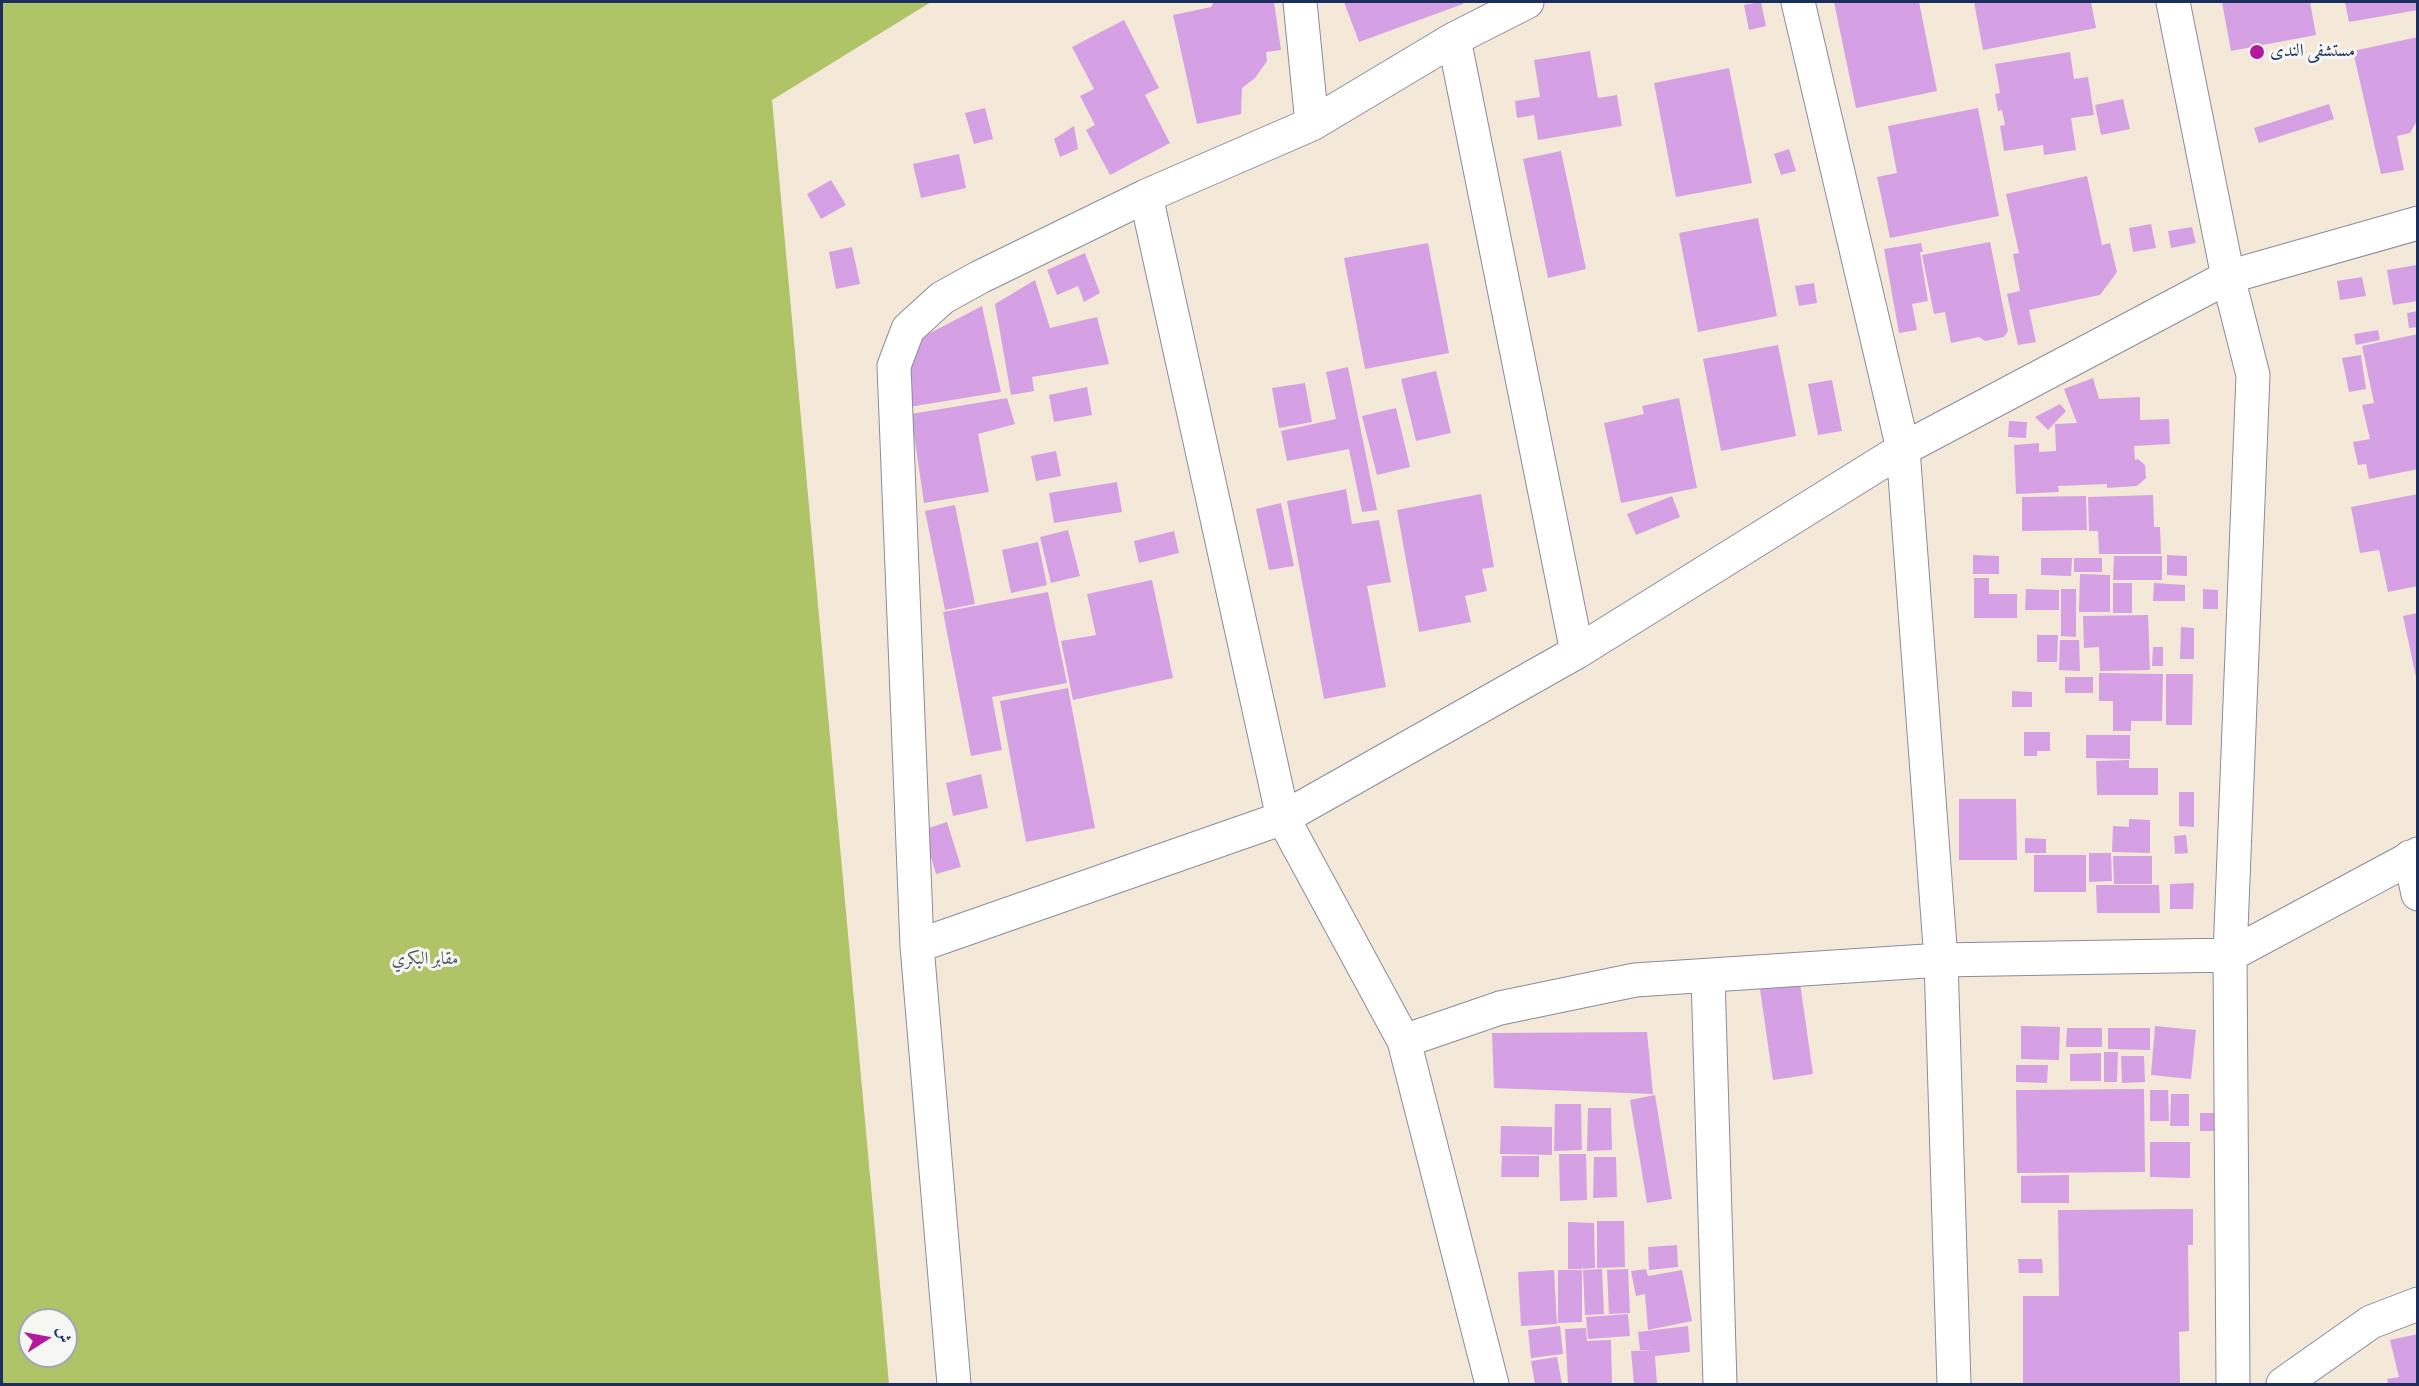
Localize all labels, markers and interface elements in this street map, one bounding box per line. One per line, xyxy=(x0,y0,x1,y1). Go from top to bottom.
place label: مستشفى الندى xyxy=(2270,41,2355,63)
marker: مستشفى الندى xyxy=(2248,43,2266,61)
park label: مقابر البكري xyxy=(391,949,459,971)
north arrow xyxy=(18,1308,78,1368)
text: ش xyxy=(51,1325,76,1345)

